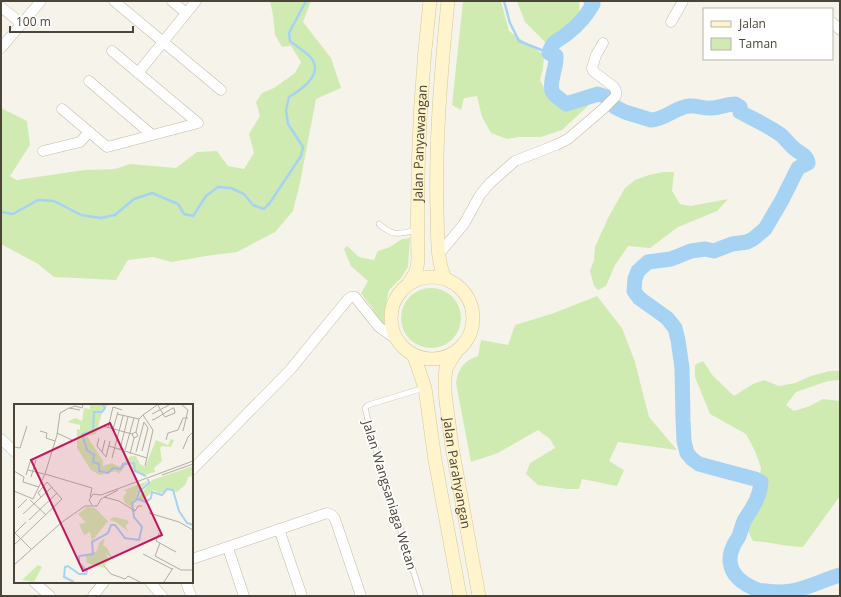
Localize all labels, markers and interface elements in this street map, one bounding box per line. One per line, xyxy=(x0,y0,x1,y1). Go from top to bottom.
scale bar xyxy=(10,8,133,34)
legend xyxy=(703,8,833,60)
text: 100 m xyxy=(16,13,51,30)
text: Jalan xyxy=(738,15,766,32)
text: Taman xyxy=(739,35,777,52)
street label: Jalan Panyawangan xyxy=(409,84,431,204)
inset map xyxy=(14,404,193,583)
street label: Jalan Parahyangan xyxy=(439,415,476,530)
street label: Jalan Wangsaniaga Wetan xyxy=(358,416,421,572)

